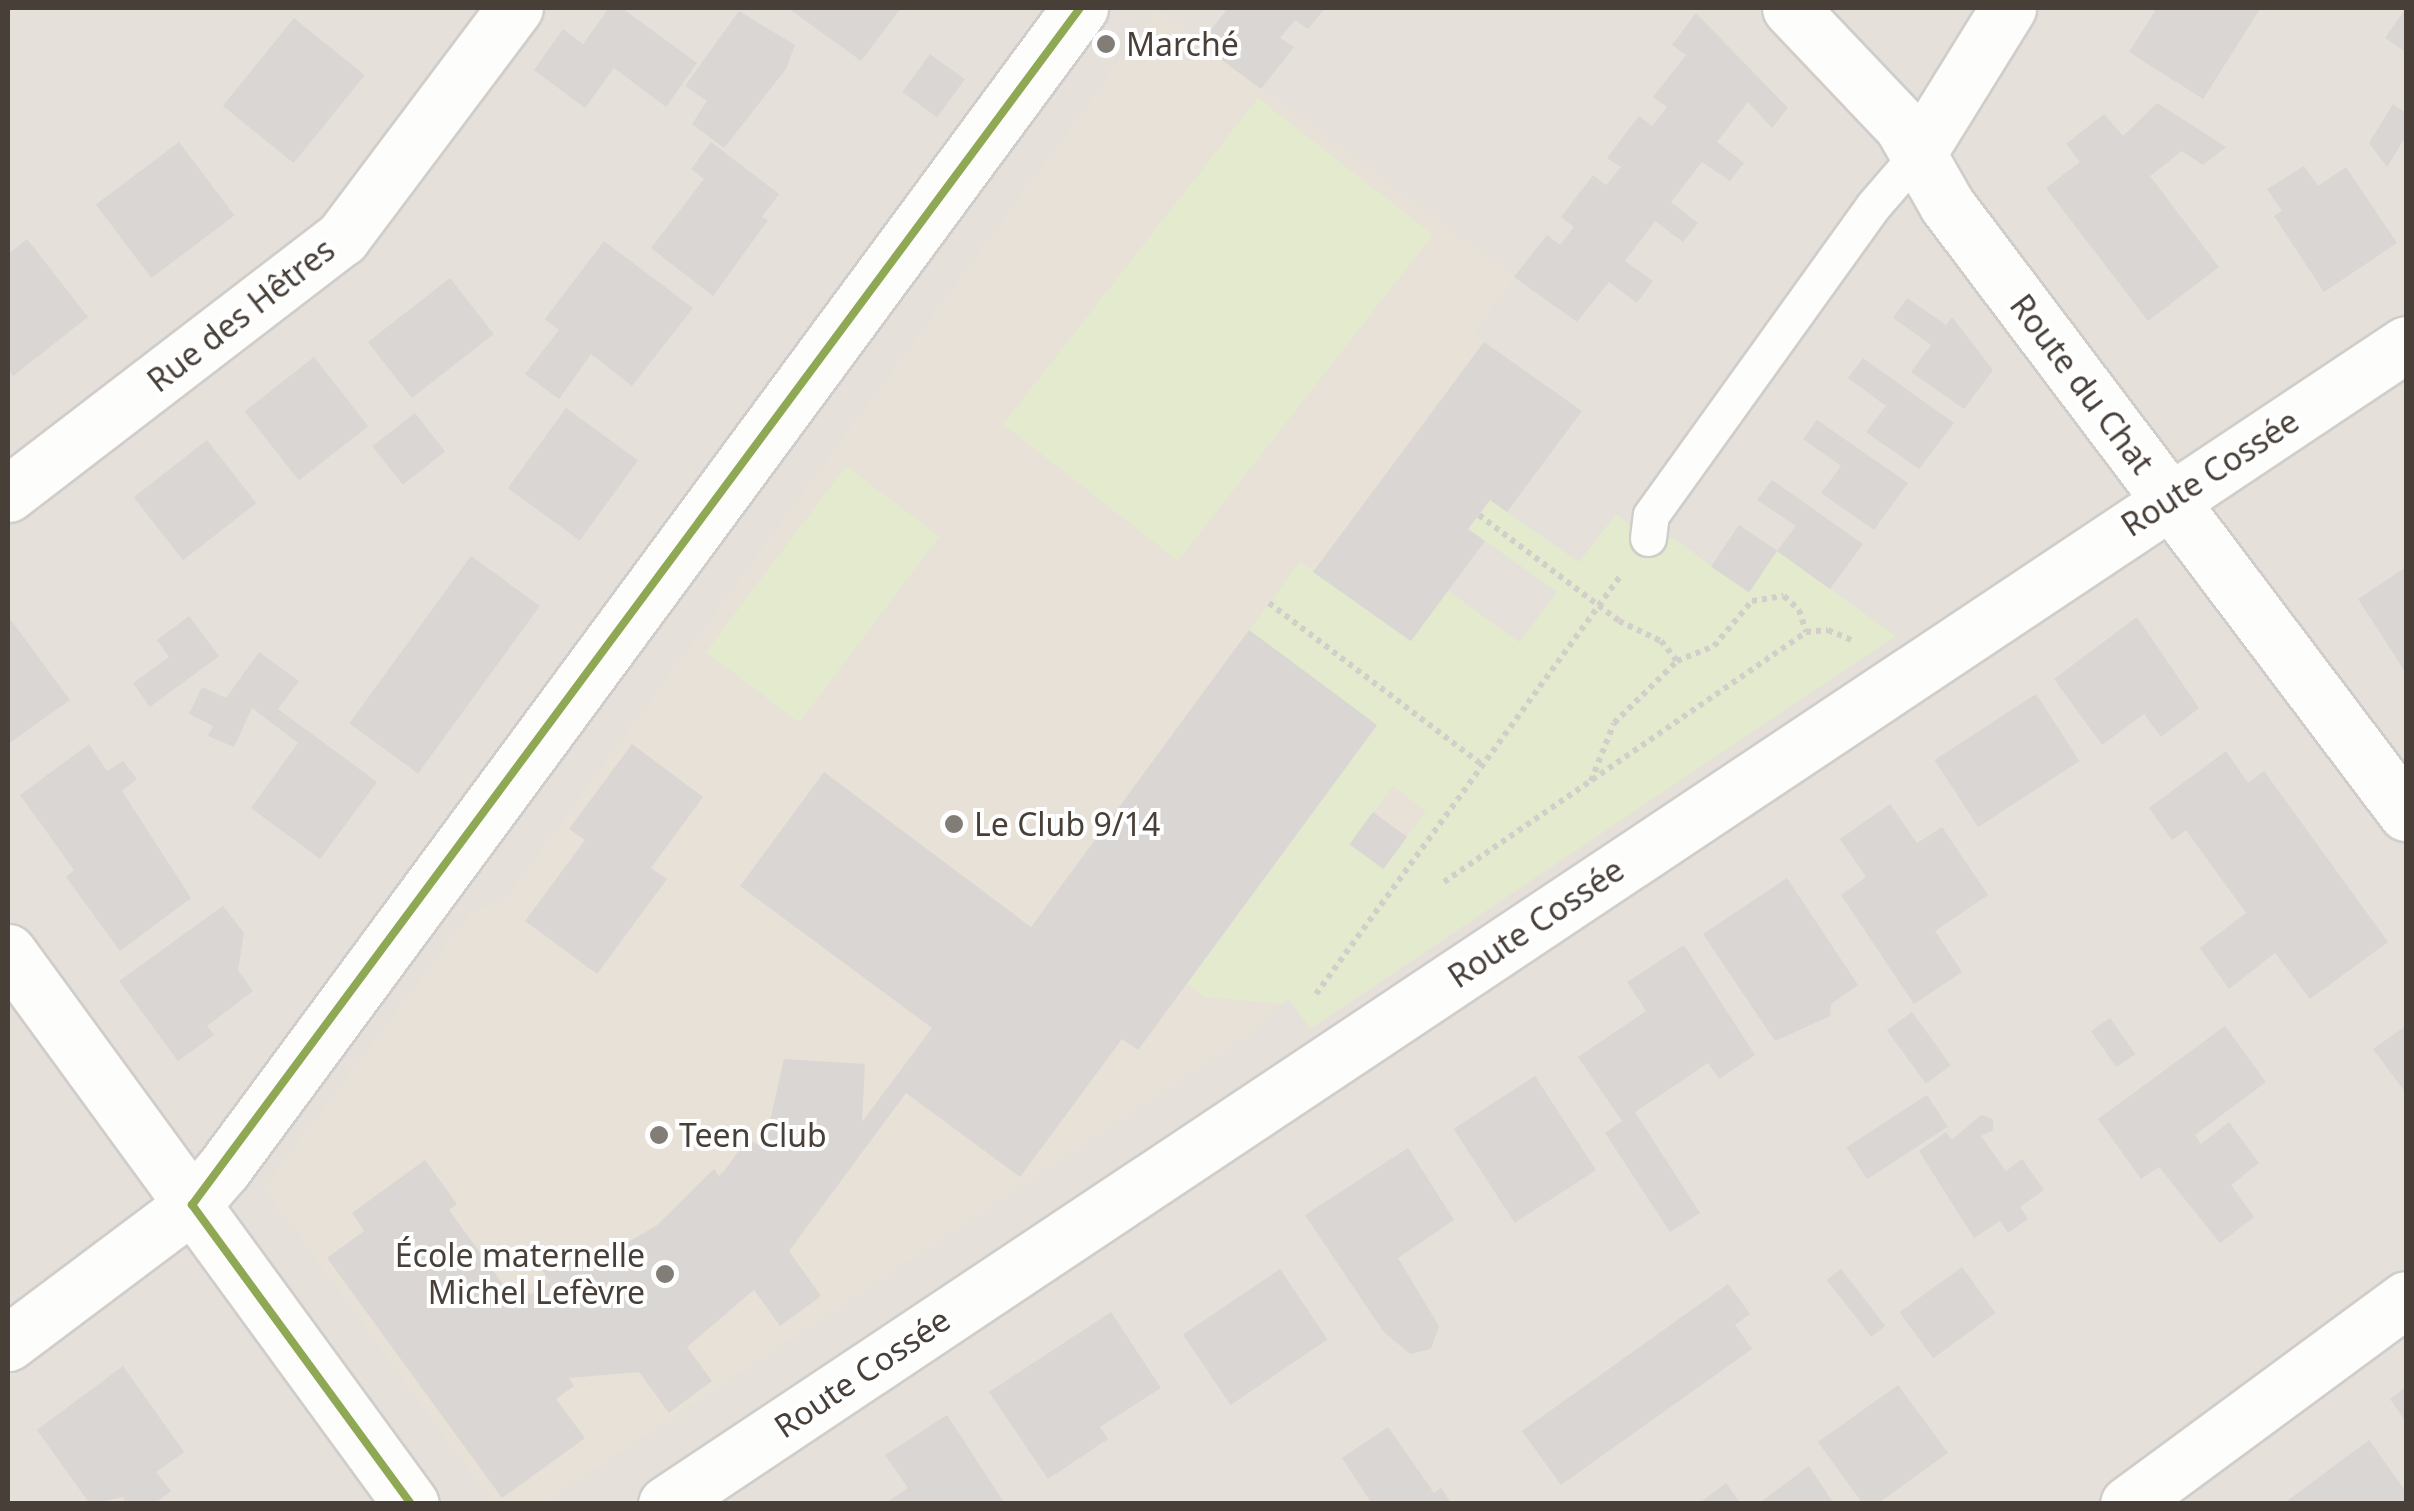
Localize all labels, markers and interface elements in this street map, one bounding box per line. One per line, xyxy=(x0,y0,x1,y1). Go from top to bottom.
place label: Marché xyxy=(1126,25,1239,63)
marker: Marché xyxy=(1095,33,1117,55)
street label: Rue des Hêtres xyxy=(140,230,342,400)
street label: Route du Chat xyxy=(2002,287,2162,481)
street label: Route Cossée xyxy=(2114,402,2306,544)
place label: Le Club 9/14 xyxy=(974,805,1160,843)
marker: Le Club 9/14 xyxy=(943,813,965,835)
street label: Route Cossée xyxy=(1441,850,1631,996)
place label: Teen Club xyxy=(679,1116,827,1154)
marker: Teen Club xyxy=(648,1124,670,1146)
place label: École maternelle Michel Lefèvre xyxy=(395,1237,645,1312)
marker: École maternelle Michel Lefèvre xyxy=(654,1263,676,1285)
street label: Route Cossée xyxy=(767,1300,957,1446)

